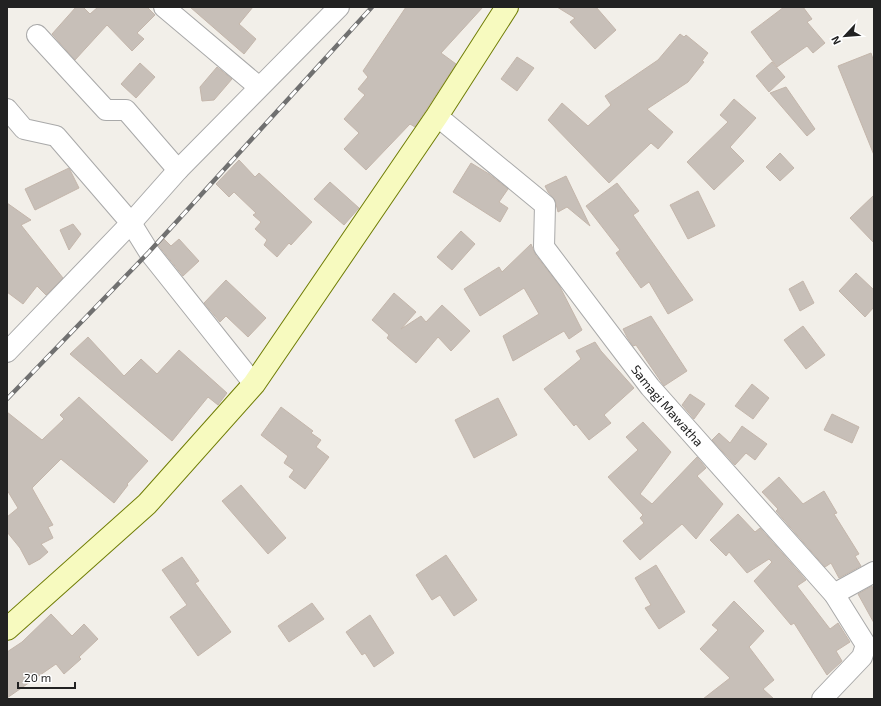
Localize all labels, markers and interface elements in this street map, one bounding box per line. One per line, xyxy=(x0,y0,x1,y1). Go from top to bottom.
north arrow xyxy=(825,16,865,56)
text: N xyxy=(828,34,843,47)
street label: Samagi Mawatha xyxy=(628,362,707,450)
scale bar xyxy=(18,664,75,690)
text: 20 m xyxy=(24,670,51,684)

